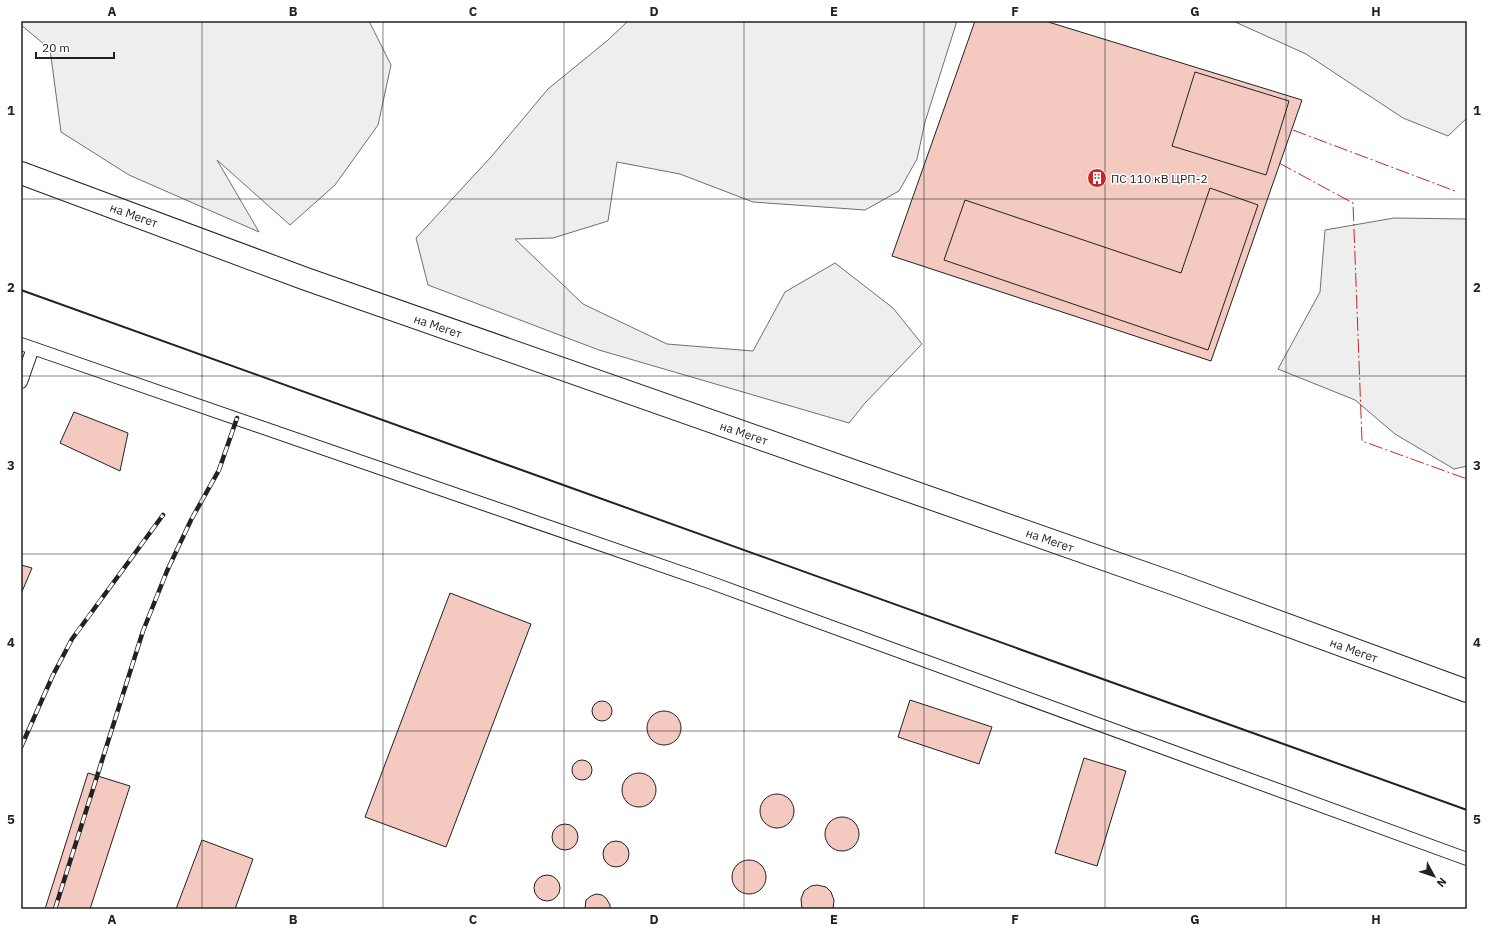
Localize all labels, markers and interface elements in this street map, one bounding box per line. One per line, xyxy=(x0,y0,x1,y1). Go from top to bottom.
text: A xyxy=(108,3,117,20)
text: B xyxy=(289,3,298,20)
text: C xyxy=(469,3,478,20)
text: D xyxy=(649,3,659,20)
text: E xyxy=(830,3,838,20)
text: F xyxy=(1011,3,1019,20)
text: G xyxy=(1190,3,1200,20)
text: H xyxy=(1371,3,1381,20)
scale bar xyxy=(36,34,114,60)
text: 20 m xyxy=(42,40,70,55)
text: 1 xyxy=(7,102,15,119)
text: 1 xyxy=(1473,102,1481,119)
building icon: ПС 110 кВ ЦРП-2 xyxy=(1086,167,1108,189)
place label: ПС 110 кВ ЦРП-2 xyxy=(1111,171,1208,186)
street label: на Мегет xyxy=(108,199,160,231)
text: 2 xyxy=(7,279,15,296)
text: 2 xyxy=(1473,279,1481,296)
street label: на Мегет xyxy=(412,311,464,341)
street label: на Мегет xyxy=(718,418,770,448)
text: 3 xyxy=(7,457,15,474)
text: 3 xyxy=(1473,457,1481,474)
street label: на Мегет xyxy=(1024,525,1076,555)
text: 4 xyxy=(7,634,15,651)
street label: на Мегет xyxy=(1328,634,1380,666)
text: 4 xyxy=(1473,634,1481,651)
text: 5 xyxy=(7,811,15,828)
text: 5 xyxy=(1473,811,1481,828)
north arrow xyxy=(1414,856,1454,896)
text: N xyxy=(1434,875,1450,890)
text: A xyxy=(108,911,117,928)
text: B xyxy=(289,911,298,928)
text: C xyxy=(469,911,478,928)
text: D xyxy=(649,911,659,928)
text: E xyxy=(830,911,838,928)
text: F xyxy=(1011,911,1019,928)
text: G xyxy=(1190,911,1200,928)
text: H xyxy=(1371,911,1381,928)

